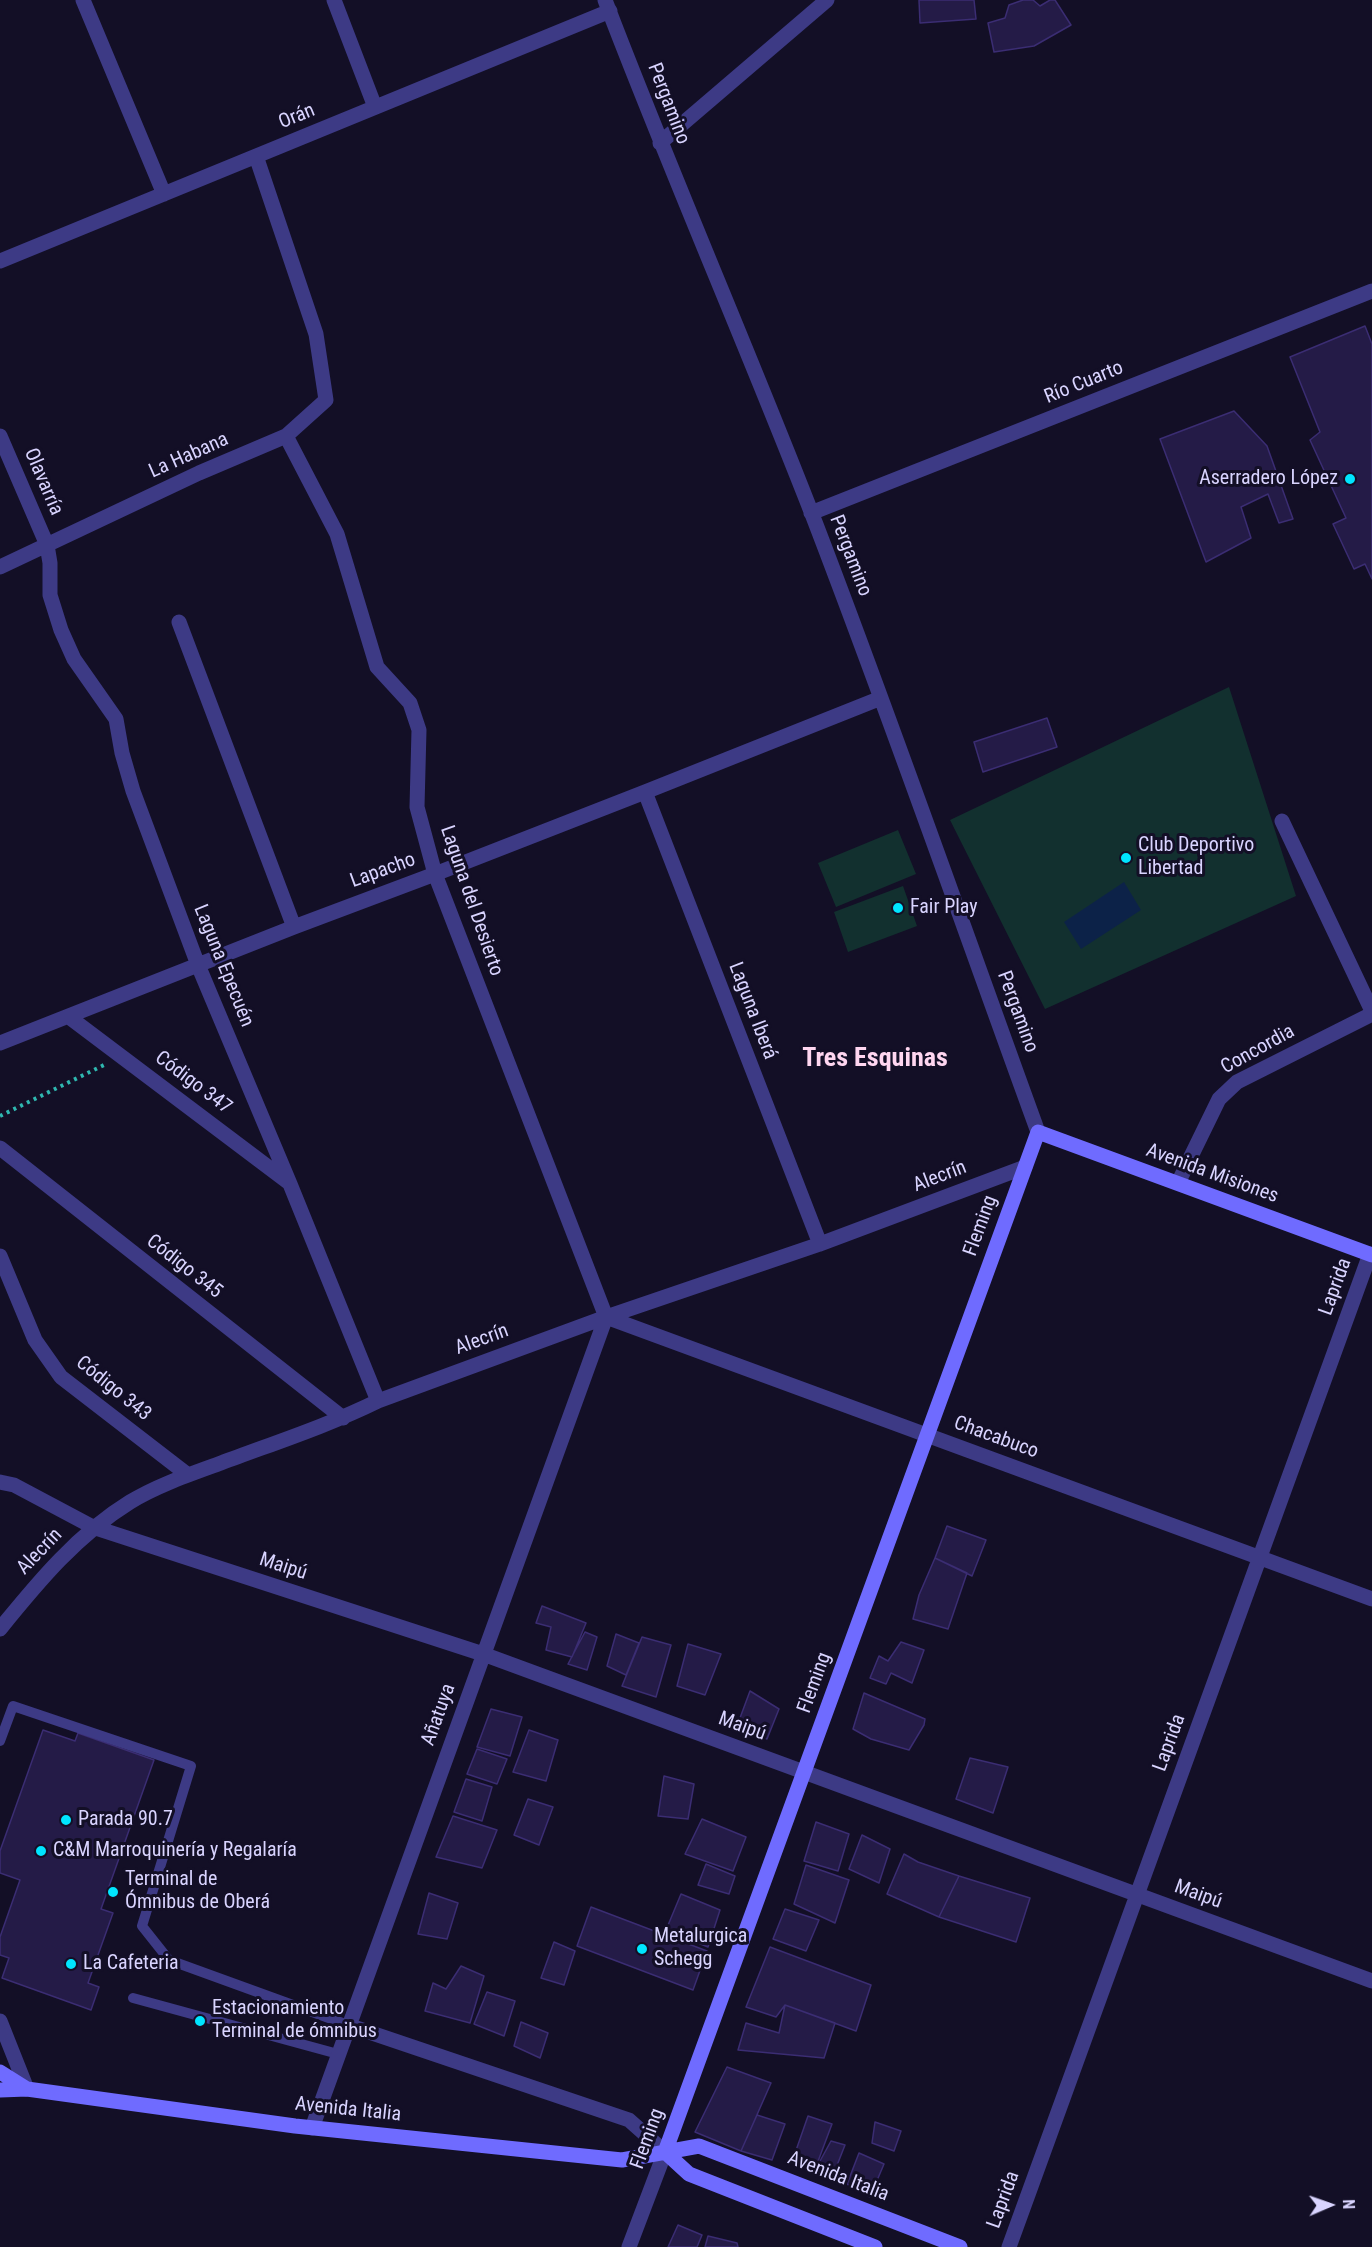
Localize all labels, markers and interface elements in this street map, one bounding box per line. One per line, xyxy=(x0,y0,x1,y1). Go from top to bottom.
street label: Pergamino xyxy=(642,60,694,148)
street label: Orán xyxy=(275,99,319,135)
street label: Río Cuarto xyxy=(1041,356,1127,410)
street label: La Habana xyxy=(146,428,232,484)
street label: Olavarría xyxy=(18,445,68,519)
place label: Aserradero López xyxy=(1199,467,1338,491)
marker: Aserradero López xyxy=(1343,472,1357,486)
street label: Pergamino xyxy=(824,512,876,600)
street label: Laguna del Desierto xyxy=(434,823,508,979)
place label: Club Deportivo Libertad xyxy=(1138,834,1254,881)
street label: Lapacho xyxy=(347,848,419,894)
marker: Club Deportivo Libertad xyxy=(1119,851,1133,865)
place label: Fair Play xyxy=(910,896,978,920)
street label: Laguna Epecuén xyxy=(188,901,258,1031)
marker: Fair Play xyxy=(891,901,905,915)
street label: Laguna Iberá xyxy=(723,959,781,1063)
street label: Pergamino xyxy=(991,968,1043,1056)
street label: Concordia xyxy=(1217,1020,1299,1080)
district label: Tres Esquinas xyxy=(802,1043,948,1075)
street label: Código 347 xyxy=(150,1046,236,1120)
street label: Avenida Misiones xyxy=(1143,1139,1281,1209)
street label: Alecrín xyxy=(910,1156,970,1198)
street label: Fleming xyxy=(959,1192,1003,1260)
street label: Código 345 xyxy=(141,1230,227,1304)
street label: Laprida xyxy=(1315,1255,1357,1319)
street label: Alecrín xyxy=(452,1319,512,1361)
street label: Código 343 xyxy=(70,1351,156,1427)
street label: Chacabuco xyxy=(950,1412,1042,1464)
street label: Alecrín xyxy=(12,1524,68,1580)
street label: Maipú xyxy=(256,1548,310,1586)
street label: Fleming xyxy=(793,1649,837,1717)
street label: Añatuya xyxy=(417,1681,461,1749)
street label: Maipú xyxy=(715,1707,769,1747)
street label: Laprida xyxy=(1149,1711,1191,1775)
place label: Parada 90.7 xyxy=(78,1808,173,1832)
marker: Parada 90.7 xyxy=(59,1813,73,1827)
place label: C&M Marroquinería y Regalaría xyxy=(53,1839,297,1863)
marker: C&M Marroquinería y Regalaría xyxy=(34,1844,48,1858)
place label: Terminal de Ómnibus de Oberá xyxy=(125,1868,270,1915)
street label: Maipú xyxy=(1171,1875,1225,1915)
marker: Terminal de Ómnibus de Oberá xyxy=(106,1885,120,1899)
place label: Metalurgica Schegg xyxy=(654,1925,747,1972)
marker: Metalurgica Schegg xyxy=(635,1942,649,1956)
place label: La Cafeteria xyxy=(83,1952,179,1976)
marker: La Cafeteria xyxy=(64,1957,78,1971)
place label: Estacionamiento Terminal de ómnibus xyxy=(212,1997,377,2044)
marker: Estacionamiento Terminal de ómnibus xyxy=(193,2014,207,2028)
street label: Avenida Italia xyxy=(294,2093,402,2127)
street label: Fleming xyxy=(626,2105,670,2173)
street label: Avenida Italia xyxy=(784,2147,892,2207)
street label: Laprida xyxy=(983,2168,1025,2232)
north arrow xyxy=(1300,2175,1360,2235)
text: N xyxy=(1339,2199,1358,2210)

